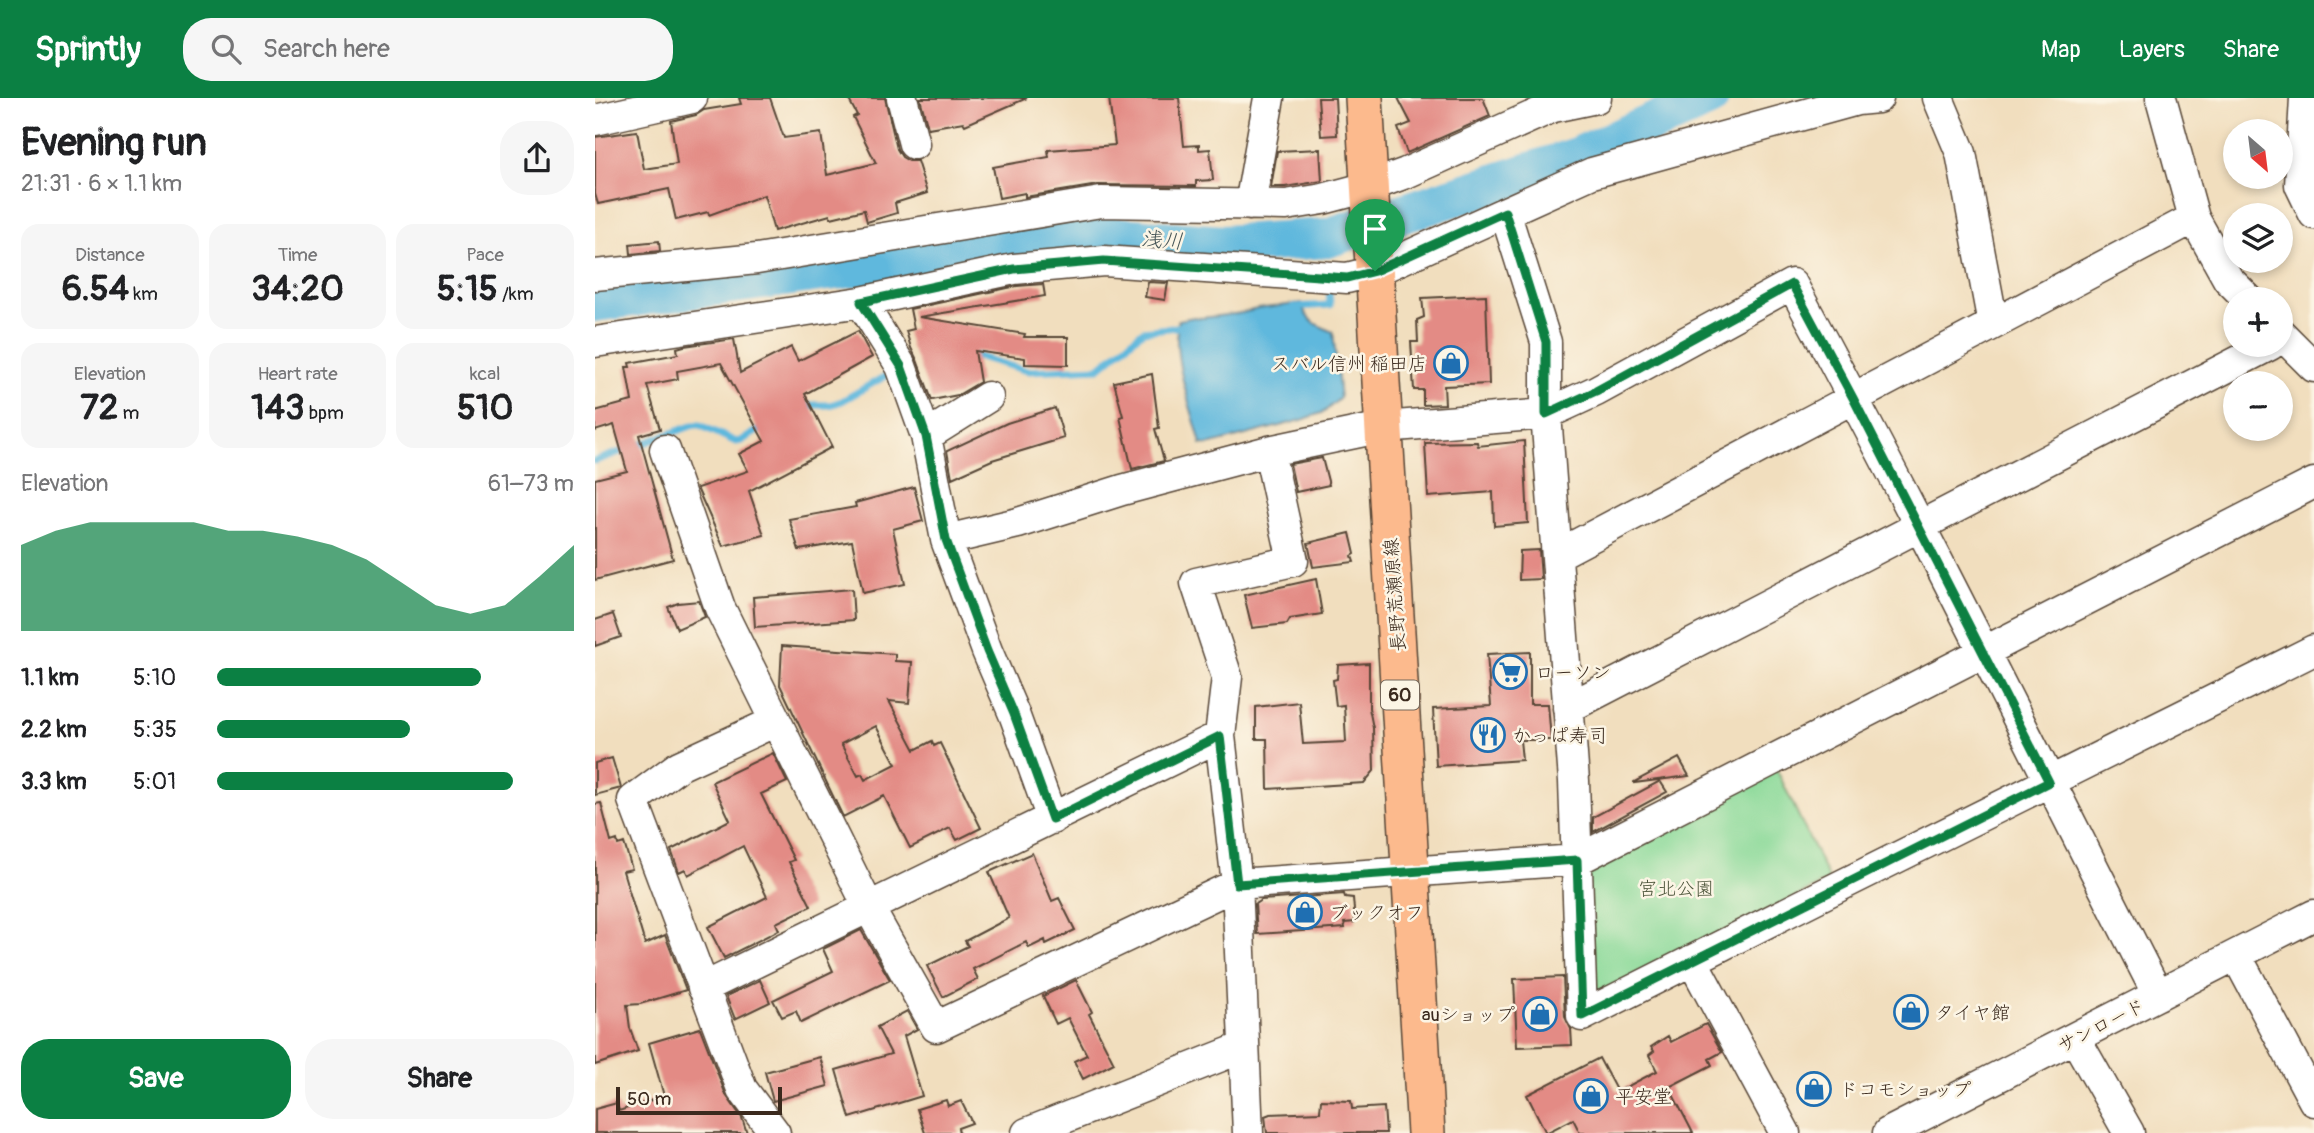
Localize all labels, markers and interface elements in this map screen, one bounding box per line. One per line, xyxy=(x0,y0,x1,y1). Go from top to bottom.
search box xyxy=(183,18,673,81)
text: Sprintly xyxy=(35,29,141,70)
icon: search xyxy=(207,30,245,68)
text: Search here xyxy=(263,33,390,65)
text: Map xyxy=(2041,35,2081,64)
text: Layers xyxy=(2119,35,2185,64)
text: Share xyxy=(2223,35,2279,64)
text: Evening run xyxy=(21,119,207,167)
north arrow xyxy=(2223,119,2293,189)
map controls xyxy=(2223,119,2293,441)
button: share xyxy=(500,121,574,195)
text: 21:31 · 6 × 1.1 km xyxy=(21,169,182,198)
pin xyxy=(1345,199,1405,271)
button: layers xyxy=(2223,203,2293,273)
icon: arrive xyxy=(1356,210,1394,248)
water label: 浅川 xyxy=(1140,226,1184,255)
text: Distance xyxy=(75,243,145,267)
text: Time xyxy=(278,243,317,267)
text: Pace xyxy=(466,243,504,267)
text: 6.54 xyxy=(62,267,129,311)
text: 34:20 xyxy=(251,267,344,311)
text: 5:15 xyxy=(437,267,498,311)
text: km xyxy=(129,282,158,306)
text: /km xyxy=(498,282,534,306)
button: + xyxy=(2223,287,2293,357)
shop icon: スバル信州 稲田店 xyxy=(1432,344,1470,382)
place label: スバル信州 稲田店 xyxy=(1271,352,1427,376)
text: Elevation xyxy=(74,362,146,386)
text: Heart rate xyxy=(257,362,338,386)
text: kcal xyxy=(470,362,501,386)
button: − xyxy=(2223,371,2293,441)
text: 72 xyxy=(80,386,118,430)
text: 143 xyxy=(251,386,305,430)
text: 510 xyxy=(457,386,513,430)
text: m xyxy=(118,401,139,425)
text: bpm xyxy=(305,401,344,425)
text: Elevation xyxy=(21,469,109,498)
text: 61–73 m xyxy=(488,469,574,498)
street label: 長野荒瀬原線 xyxy=(1379,537,1411,653)
supermarket icon: ローソン xyxy=(1491,653,1529,691)
place label: ローソン xyxy=(1535,661,1611,685)
text: 1.1 km xyxy=(21,663,79,692)
text: 5:10 xyxy=(133,663,176,692)
road number: 60 xyxy=(1381,680,1419,710)
text: 2.2 km xyxy=(21,715,87,744)
text: 5:35 xyxy=(133,715,177,744)
restaurant icon: かっぱ寿司 xyxy=(1469,716,1507,754)
place label: かっぱ寿司 xyxy=(1512,724,1607,748)
text: 3.3 km xyxy=(21,767,87,796)
text: 5:01 xyxy=(133,767,176,796)
park label: 宮北公園 xyxy=(1638,877,1714,901)
shop icon: ブックオフ xyxy=(1286,893,1324,931)
place label: ブックオフ xyxy=(1329,901,1424,925)
shop icon: タイヤ館 xyxy=(1892,993,1930,1031)
street label: サンロード xyxy=(2054,994,2149,1058)
shop icon: auショップ xyxy=(1521,995,1559,1033)
place label: タイヤ館 xyxy=(1935,1001,2010,1025)
place label: auショップ xyxy=(1422,1003,1515,1027)
button: Save xyxy=(21,1039,291,1119)
button: Share xyxy=(305,1039,574,1119)
shop icon: ドコモショップ xyxy=(1795,1070,1833,1108)
shop icon: 平安堂 xyxy=(1572,1077,1610,1115)
place label: ドコモショップ xyxy=(1839,1078,1971,1102)
scale bar xyxy=(616,1084,782,1116)
place label: 平安堂 xyxy=(1615,1085,1672,1109)
text: 50 m xyxy=(627,1087,671,1111)

